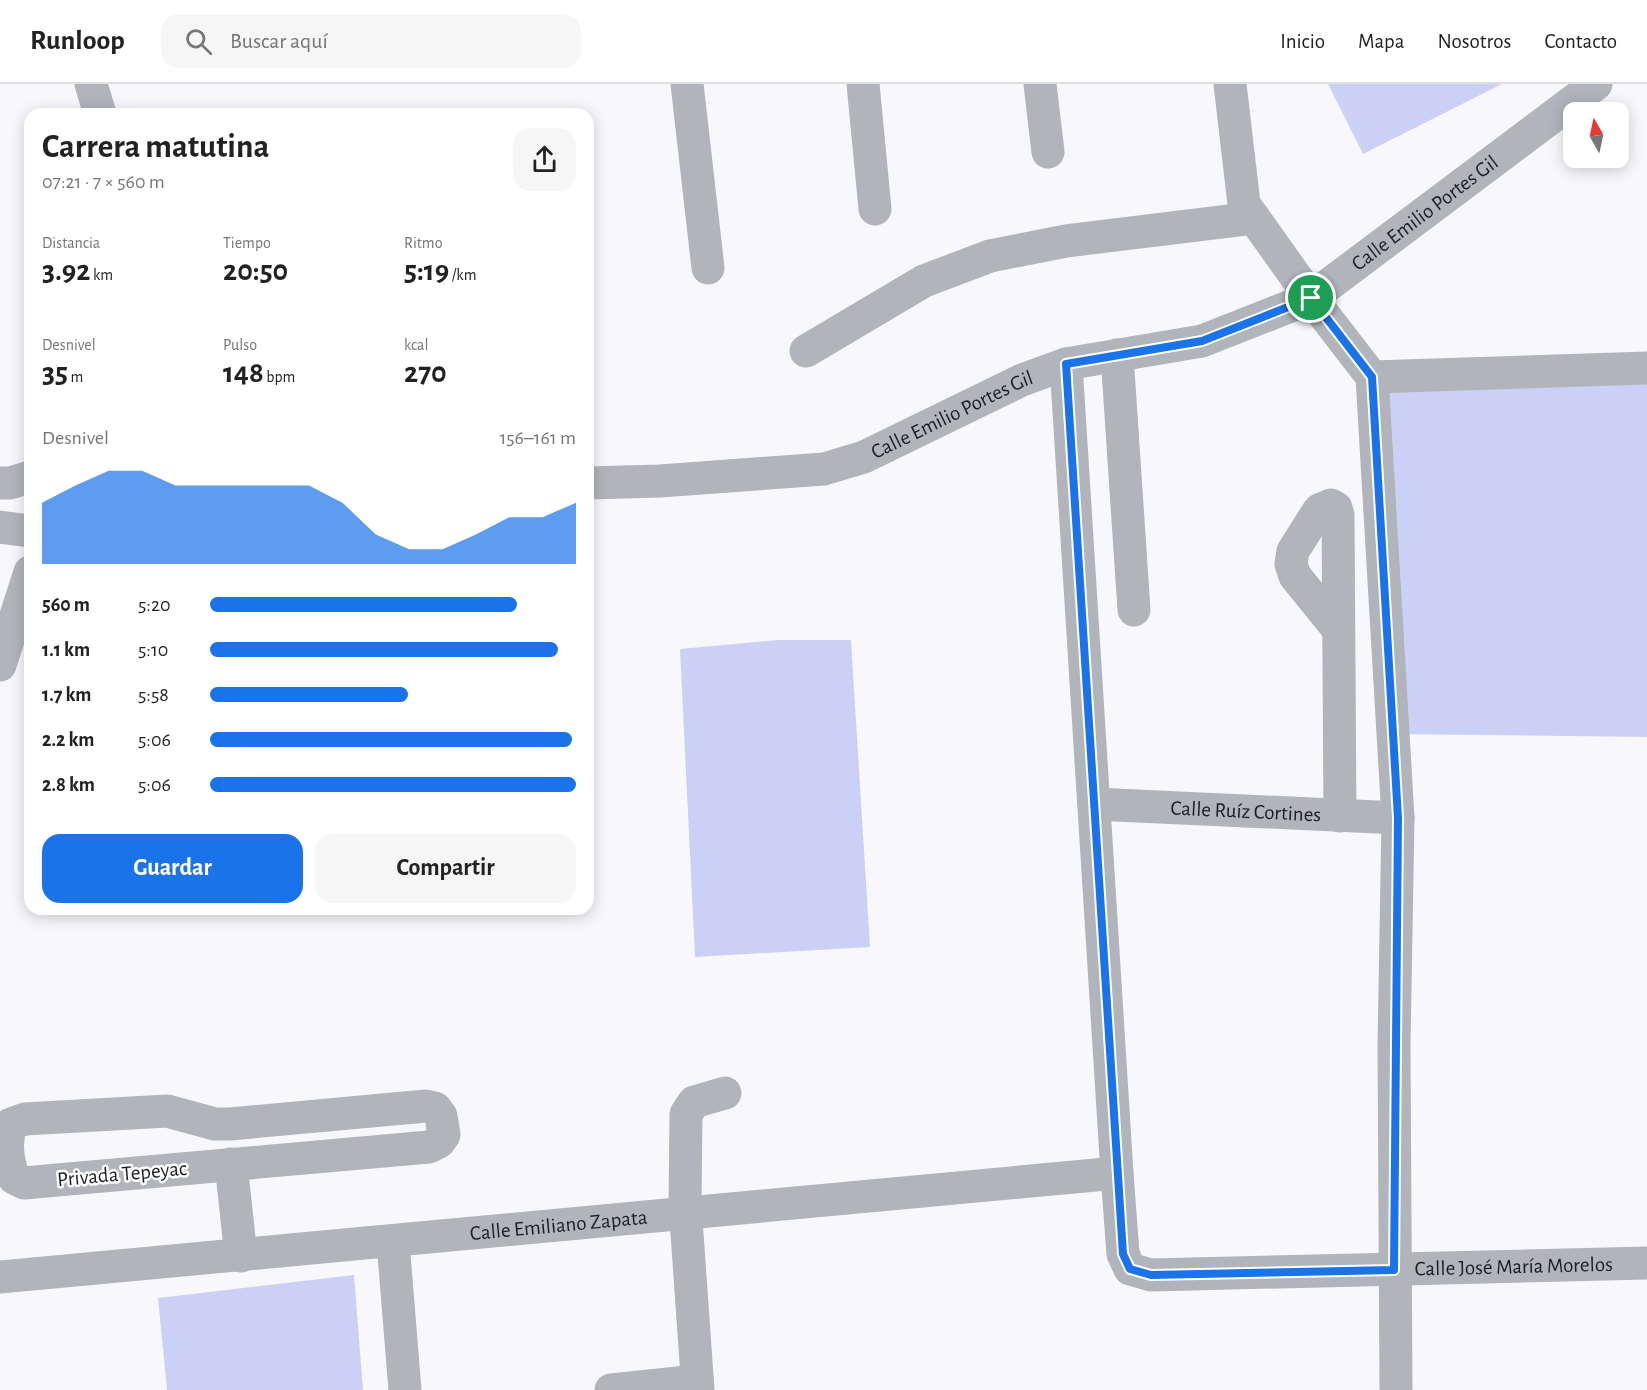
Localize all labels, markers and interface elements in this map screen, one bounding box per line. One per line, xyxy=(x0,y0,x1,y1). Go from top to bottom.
search box xyxy=(161,14,581,68)
icon: search xyxy=(182,25,215,58)
text: Runloop xyxy=(30,27,125,55)
text: Buscar aquí xyxy=(230,30,328,52)
text: Inicio xyxy=(1280,31,1325,52)
text: Mapa xyxy=(1358,31,1405,52)
text: Nosotros xyxy=(1438,31,1511,52)
text: Contacto xyxy=(1544,31,1617,52)
north arrow xyxy=(1563,102,1629,168)
map controls xyxy=(1563,102,1629,168)
button: share xyxy=(513,128,576,191)
text: Carrera matutina xyxy=(42,131,269,164)
street label: Calle Emilio Portes Gil xyxy=(1347,151,1502,274)
text: 07:21 · 7 × 560 m xyxy=(42,172,165,192)
text: Distancia xyxy=(42,235,100,251)
text: Tiempo xyxy=(223,235,271,251)
text: Ritmo xyxy=(404,235,443,251)
text: 3.92 xyxy=(42,256,90,286)
text: 20:50 xyxy=(223,256,288,286)
text: 5:19 xyxy=(404,256,449,286)
text: km xyxy=(90,267,113,283)
text: /km xyxy=(449,267,476,283)
pin xyxy=(1285,272,1336,323)
icon: arrive xyxy=(1294,281,1327,314)
text: Desnivel xyxy=(42,337,96,353)
text: Pulso xyxy=(223,337,257,353)
text: kcal xyxy=(404,337,428,353)
text: 35 xyxy=(42,358,68,388)
text: 148 xyxy=(223,358,264,388)
text: 270 xyxy=(404,358,447,388)
street label: Calle Emilio Portes Gil xyxy=(868,367,1036,462)
text: m xyxy=(68,369,83,385)
text: bpm xyxy=(264,369,295,385)
text: Desnivel xyxy=(42,428,109,448)
text: 156–161 m xyxy=(499,428,576,448)
text: 560 m xyxy=(42,595,90,615)
text: 5:20 xyxy=(138,595,171,615)
text: 1.1 km xyxy=(42,640,90,660)
text: 5:10 xyxy=(138,640,168,660)
text: 1.7 km xyxy=(42,685,91,705)
text: 5:58 xyxy=(138,685,169,705)
text: 2.2 km xyxy=(42,730,94,750)
text: 5:06 xyxy=(138,730,171,750)
text: 2.8 km xyxy=(42,775,95,795)
text: 5:06 xyxy=(138,775,171,795)
street label: Calle Ruíz Cortines xyxy=(1170,797,1322,825)
button: Guardar xyxy=(42,834,303,903)
button: Compartir xyxy=(315,834,576,903)
street label: Privada Tepeyac xyxy=(56,1158,188,1190)
street label: Calle Emiliano Zapata xyxy=(469,1206,648,1244)
street label: Calle José María Morelos xyxy=(1414,1253,1613,1279)

